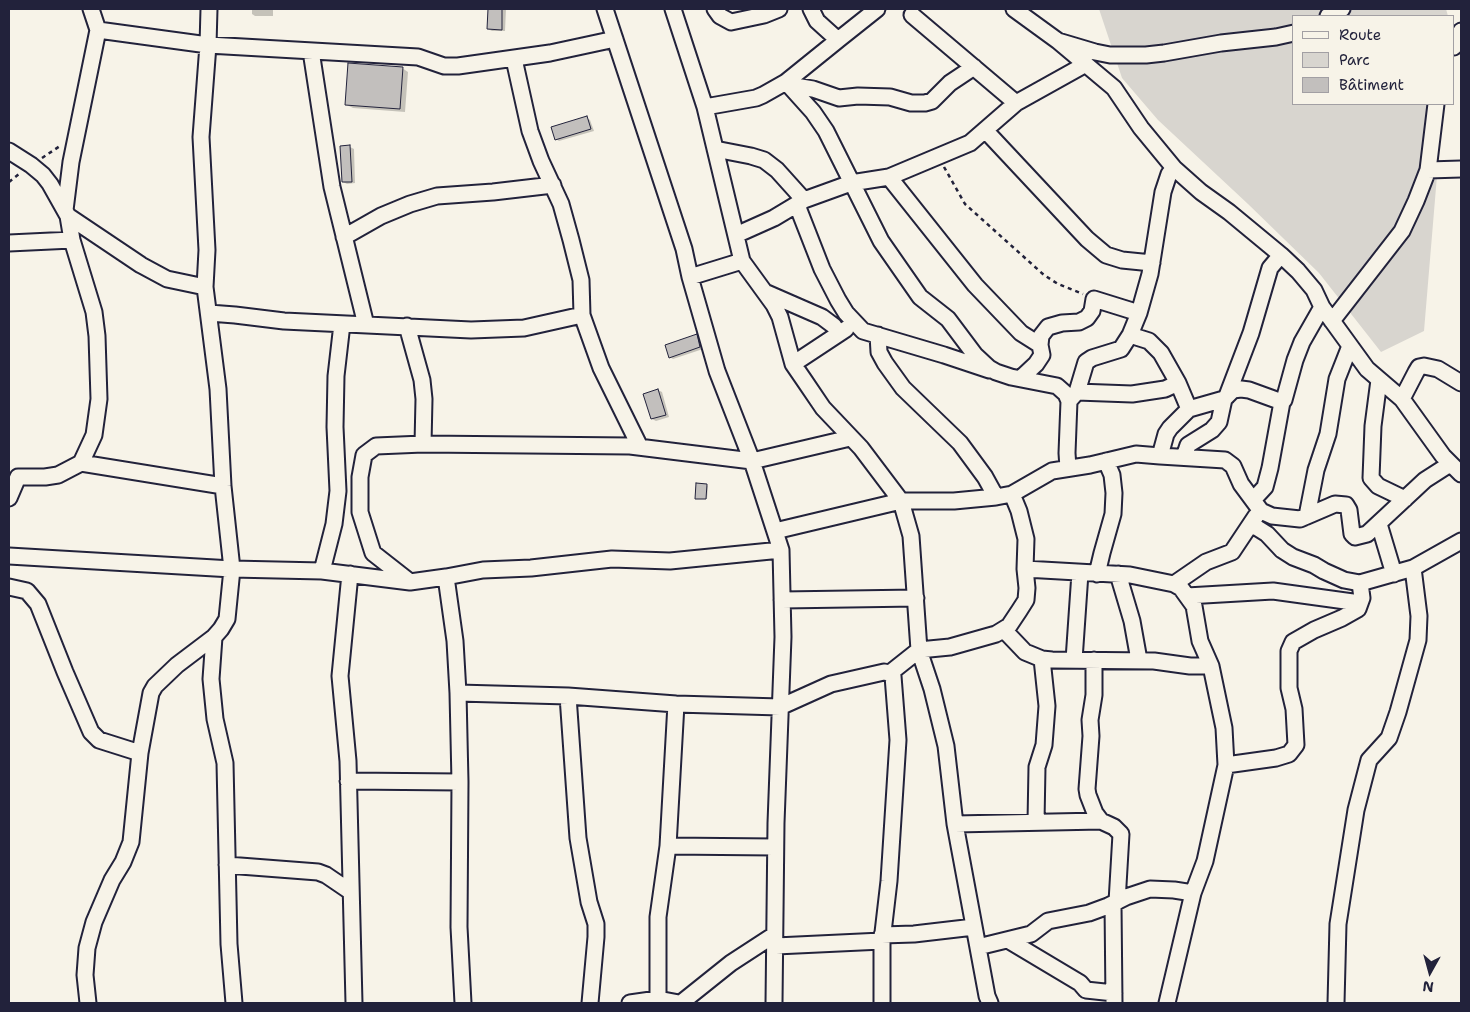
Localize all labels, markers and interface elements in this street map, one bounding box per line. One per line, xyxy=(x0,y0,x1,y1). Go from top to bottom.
legend xyxy=(1292,15,1455,105)
text: Route xyxy=(1339,25,1381,45)
text: Parc xyxy=(1339,50,1370,70)
text: Bâtiment xyxy=(1339,75,1404,95)
north arrow xyxy=(1405,947,1455,997)
text: N xyxy=(1422,977,1435,996)

